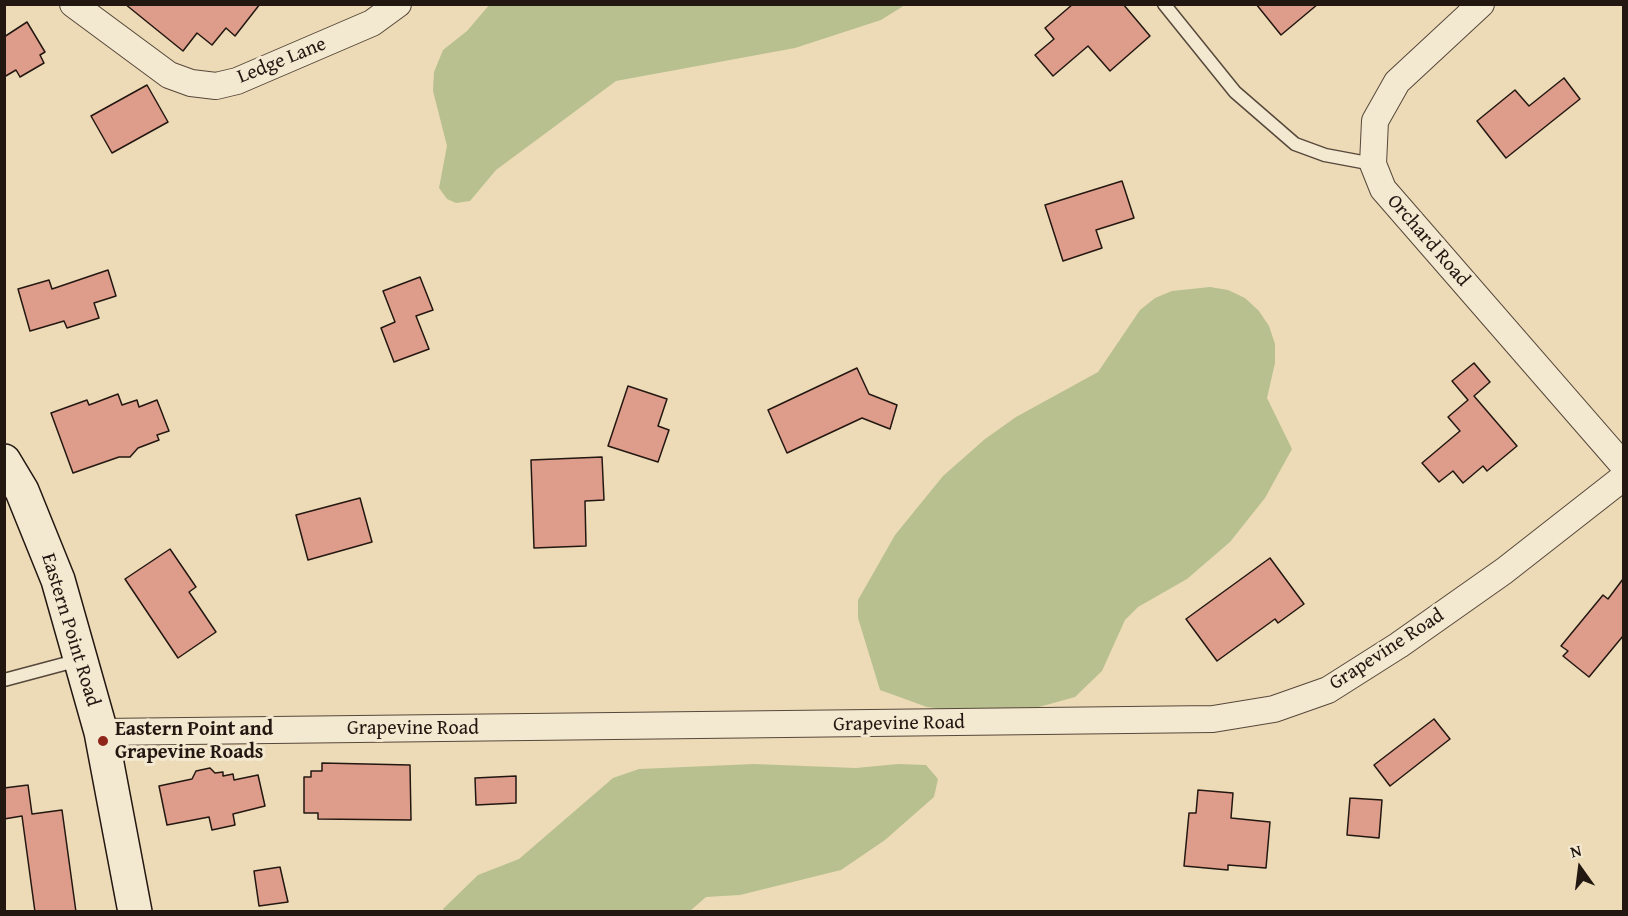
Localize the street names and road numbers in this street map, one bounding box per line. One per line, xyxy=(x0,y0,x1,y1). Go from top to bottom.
street label: Ledge Lane xyxy=(234,32,330,90)
street label: Orchard Road xyxy=(1381,190,1475,292)
street label: Eastern Point Road xyxy=(35,550,105,710)
street label: Grapevine Road xyxy=(1325,604,1449,696)
street label: Grapevine Road xyxy=(833,711,965,737)
street label: Grapevine Road xyxy=(347,717,479,741)

